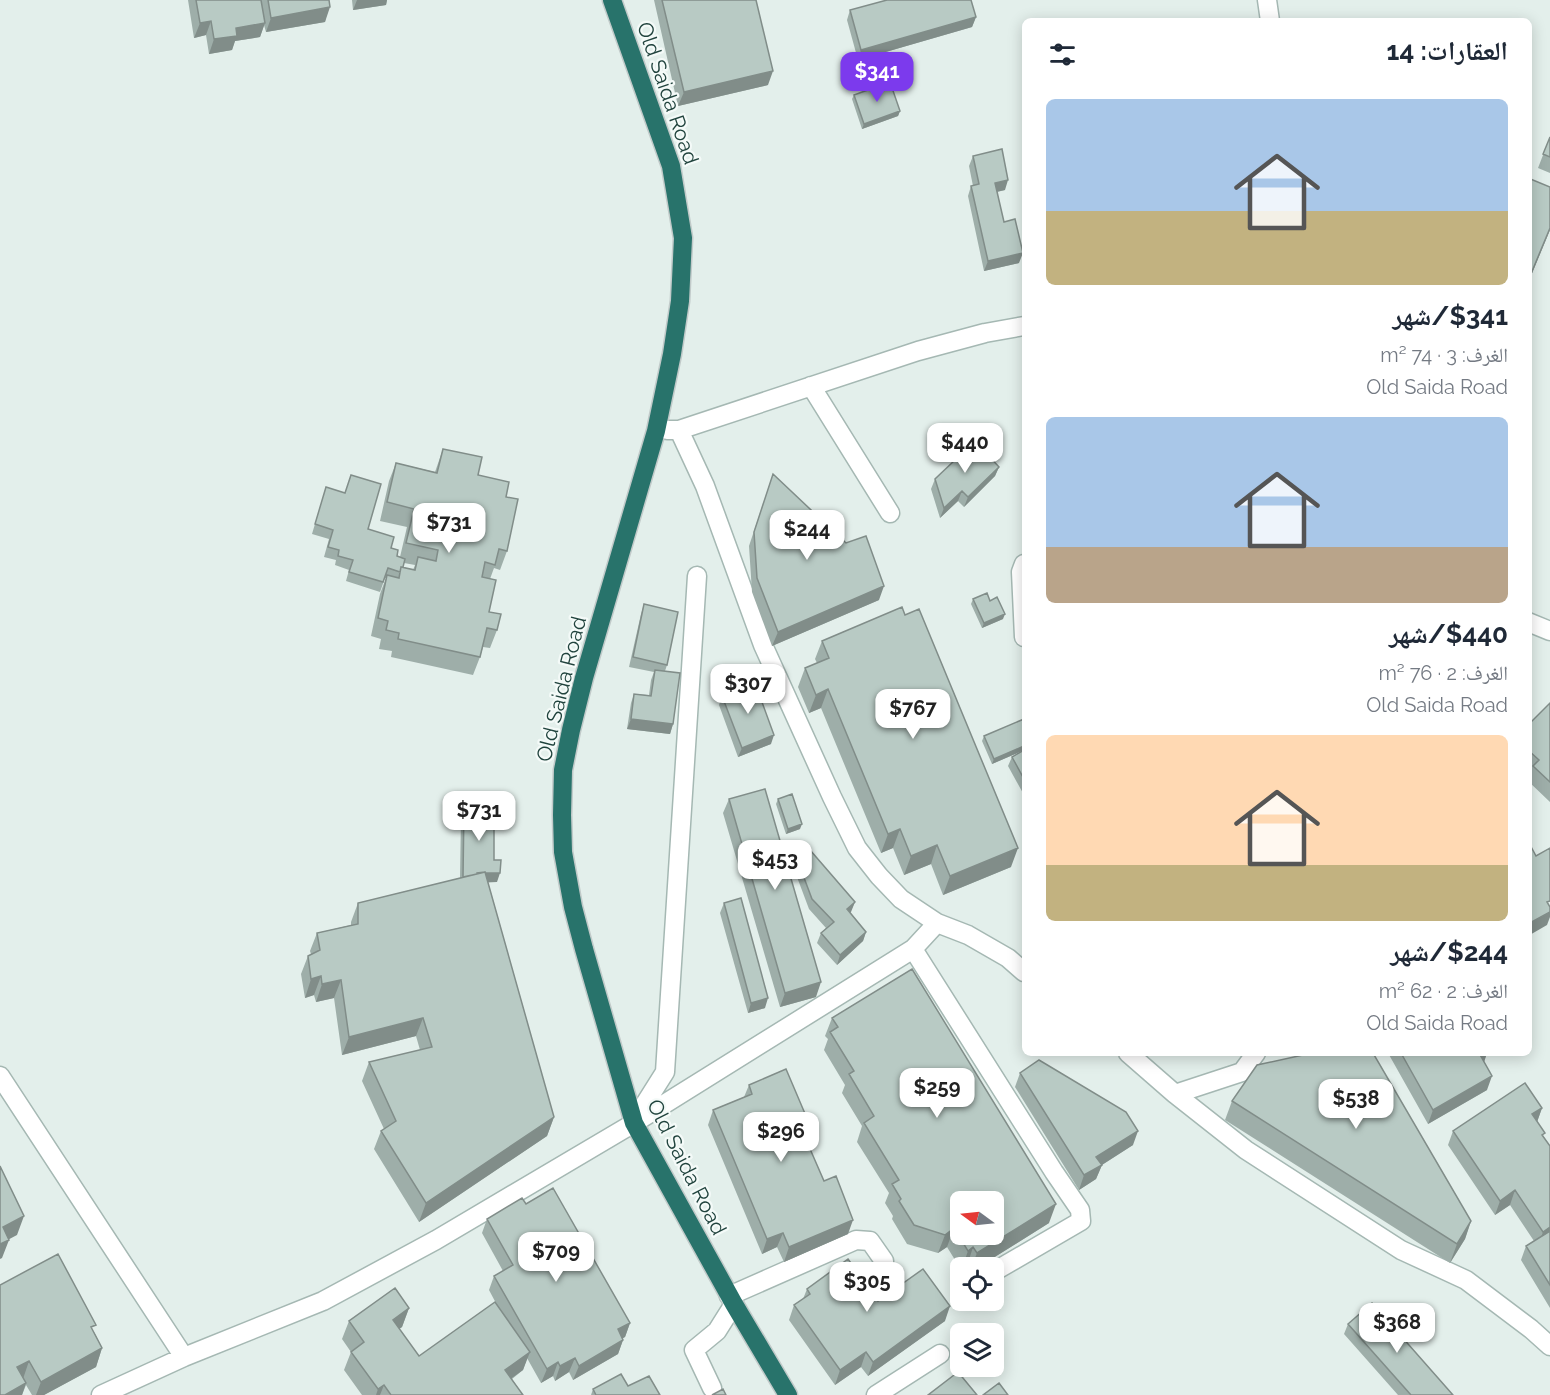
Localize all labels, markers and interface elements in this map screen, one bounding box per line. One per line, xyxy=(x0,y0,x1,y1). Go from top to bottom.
street label: Old Saida Road xyxy=(632,19,704,167)
text: العقارات: 14 xyxy=(1387,36,1508,66)
icon: filters xyxy=(1046,38,1079,71)
pin: $341 xyxy=(841,52,913,103)
text: $341 xyxy=(854,59,900,83)
icon: home xyxy=(1223,138,1331,246)
text: $341/شهر xyxy=(1393,301,1508,331)
text: الغرف: 3 · 74 m² xyxy=(1380,343,1508,367)
text: Old Saida Road xyxy=(1366,375,1508,399)
pin: $440 xyxy=(929,423,1001,474)
text: $440 xyxy=(941,430,989,454)
icon: home xyxy=(1223,456,1331,564)
pin: $731 xyxy=(413,503,485,554)
text: $731 xyxy=(427,510,471,534)
pin: $244 xyxy=(771,510,843,561)
text: $244 xyxy=(784,517,830,541)
street label: Old Saida Road xyxy=(531,614,591,764)
text: $440/شهر xyxy=(1389,619,1508,649)
text: الغرف: 2 · 76 m² xyxy=(1378,661,1508,685)
pin: $307 xyxy=(712,664,784,715)
text: $307 xyxy=(724,671,772,695)
pin: $767 xyxy=(877,689,949,740)
text: Old Saida Road xyxy=(1366,693,1508,717)
text: $767 xyxy=(889,696,937,720)
icon: home xyxy=(1223,774,1331,882)
pin: $731 xyxy=(443,791,515,842)
text: $731 xyxy=(457,798,501,822)
pin: $453 xyxy=(739,840,811,891)
text: $453 xyxy=(752,847,798,871)
text: $244/شهر xyxy=(1390,937,1508,967)
text: الغرف: 2 · 62 m² xyxy=(1379,979,1508,1003)
text: Old Saida Road xyxy=(1366,1011,1508,1035)
pin: $259 xyxy=(901,1068,973,1119)
text: $259 xyxy=(914,1075,960,1099)
pin: $538 xyxy=(1320,1079,1392,1130)
text: $538 xyxy=(1333,1086,1380,1110)
street label: Old Saida Road xyxy=(642,1095,732,1239)
pin: $296 xyxy=(745,1112,817,1163)
text: $296 xyxy=(757,1119,805,1143)
north arrow xyxy=(950,1191,1004,1245)
map controls xyxy=(950,1191,1004,1377)
pin: $709 xyxy=(520,1232,592,1283)
text: $709 xyxy=(532,1239,580,1263)
button: locate xyxy=(950,1257,1004,1311)
pin: $305 xyxy=(831,1262,903,1313)
text: $305 xyxy=(843,1269,891,1293)
pin: $368 xyxy=(1361,1303,1433,1354)
text: $368 xyxy=(1373,1310,1421,1334)
button: layers xyxy=(950,1323,1004,1377)

